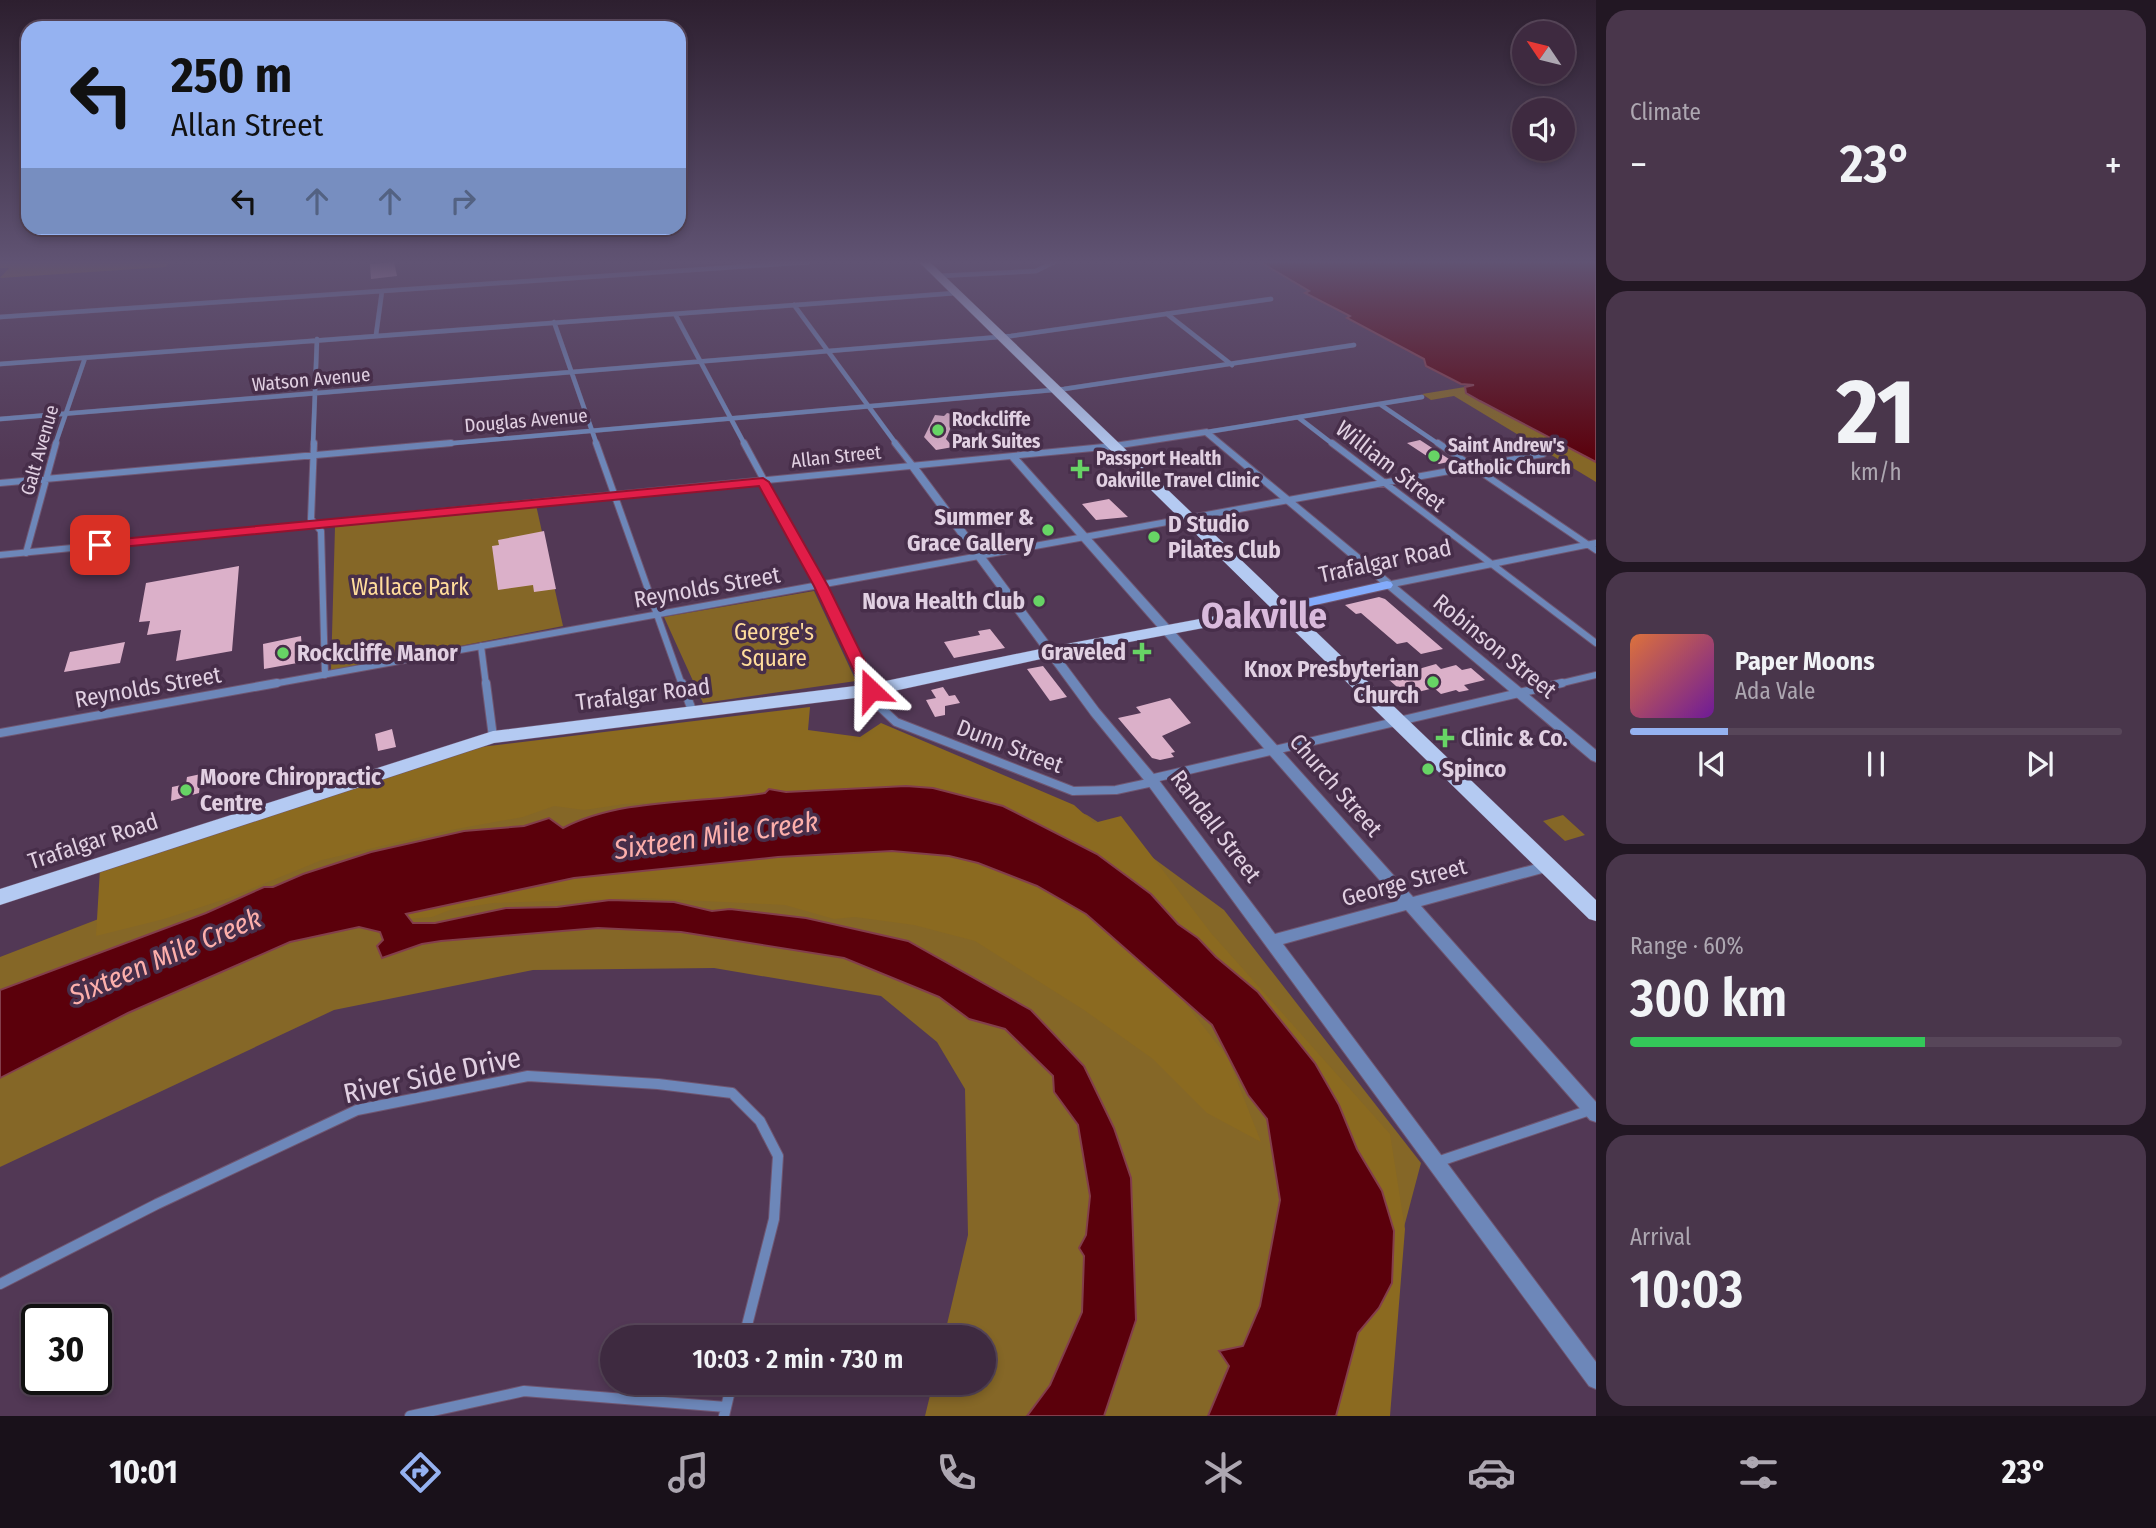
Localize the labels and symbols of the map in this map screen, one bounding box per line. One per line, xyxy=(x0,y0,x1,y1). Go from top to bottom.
north arrow xyxy=(1512,21,1575,84)
street label: Watson Avenue xyxy=(251,363,371,396)
street label: Galt Avenue xyxy=(16,402,63,498)
street label: Douglas Avenue xyxy=(463,404,589,437)
place label: Rockcliffe Park Suites xyxy=(952,408,1041,453)
street label: William Street xyxy=(1330,414,1452,518)
marker: Rockcliffe Park Suites xyxy=(930,422,946,438)
place label: Saint Andrew's Catholic Church xyxy=(1448,434,1571,479)
street label: Allan Street xyxy=(790,440,883,473)
place label: Passport Health Oakville Travel Clinic xyxy=(1096,447,1260,492)
marker: Saint Andrew's Catholic Church xyxy=(1426,448,1442,464)
marker: Passport Health Oakville Travel Clinic xyxy=(1070,459,1090,479)
place label: Summer & Grace Gallery xyxy=(907,503,1035,557)
place label: D Studio Pilates Club xyxy=(1168,510,1281,564)
pin xyxy=(70,515,130,575)
marker: Summer & Grace Gallery xyxy=(1040,522,1056,538)
marker: D Studio Pilates Club xyxy=(1146,529,1162,545)
street label: Trafalgar Road xyxy=(1316,533,1454,589)
street label: Reynolds Street xyxy=(632,560,783,614)
park label: Wallace Park xyxy=(351,573,469,601)
place label: Nova Health Club xyxy=(862,587,1025,615)
street label: Robinson Street xyxy=(1428,588,1563,705)
marker: Nova Health Club xyxy=(1031,593,1047,609)
district label: Oakville xyxy=(1201,593,1327,638)
park label: George's Square xyxy=(734,618,814,672)
place label: Graveled xyxy=(1041,638,1126,666)
place label: Rockcliffe Manor xyxy=(297,639,458,667)
marker: Graveled xyxy=(1132,642,1152,662)
marker: Rockcliffe Manor xyxy=(275,645,291,661)
position arrow xyxy=(834,653,908,727)
place label: Knox Presbyterian Church xyxy=(1244,655,1419,709)
street label: Reynolds Street xyxy=(73,660,224,714)
street label: Trafalgar Road xyxy=(574,672,712,716)
marker: Knox Presbyterian Church xyxy=(1425,674,1441,690)
street label: Dunn Street xyxy=(953,713,1068,779)
place label: Clinic & Co. xyxy=(1461,724,1568,752)
street label: Church Street xyxy=(1284,728,1389,842)
marker: Clinic & Co. xyxy=(1435,728,1455,748)
place label: Spinco xyxy=(1442,755,1506,783)
marker: Spinco xyxy=(1420,761,1436,777)
place label: Moore Chiropractic Centre xyxy=(200,763,381,817)
street label: Randall Street xyxy=(1165,764,1268,888)
marker: Moore Chiropractic Centre xyxy=(178,782,194,798)
water label: Sixteen Mile Creek xyxy=(611,805,820,866)
street label: Trafalgar Road xyxy=(24,807,162,875)
street label: George Street xyxy=(1338,852,1470,912)
water label: Sixteen Mile Creek xyxy=(63,901,266,1012)
street label: River Side Drive xyxy=(340,1041,524,1110)
speed limit sign: 30 xyxy=(21,1304,112,1395)

